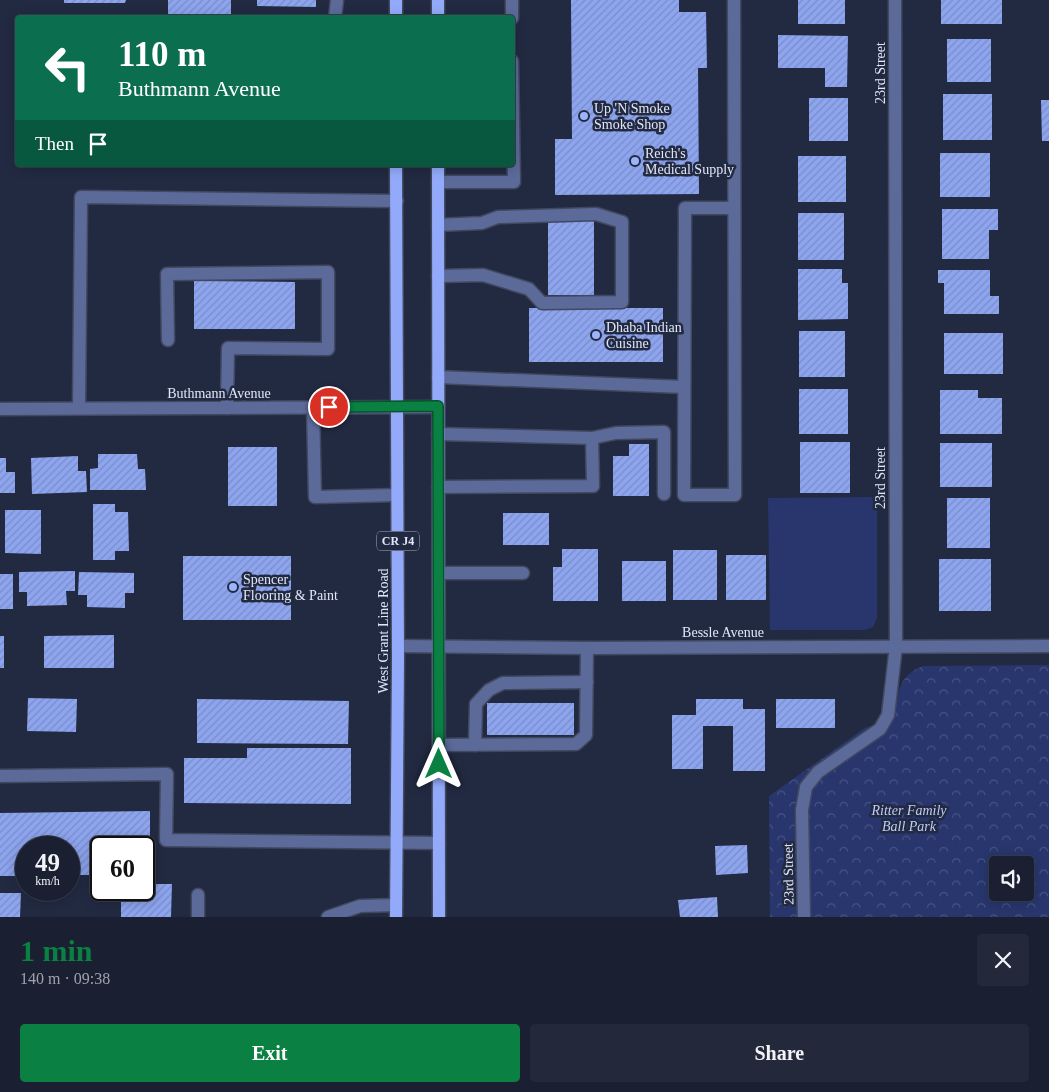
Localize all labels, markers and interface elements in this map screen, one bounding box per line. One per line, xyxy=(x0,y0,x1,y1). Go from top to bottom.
icon: left xyxy=(35,35,100,100)
text: 110 m xyxy=(118,35,206,74)
street label: 23rd Street xyxy=(873,42,888,104)
text: Buthmann Avenue xyxy=(118,76,281,101)
place label: Up 'N Smoke Smoke Shop xyxy=(594,101,670,132)
marker: Up 'N Smoke Smoke Shop xyxy=(578,110,590,122)
icon: arrive xyxy=(84,130,112,158)
text: Then xyxy=(35,133,74,154)
place label: Reich's Medical Supply xyxy=(645,146,734,177)
marker: Reich's Medical Supply xyxy=(629,155,641,167)
place label: Dhaba Indian Cuisine xyxy=(606,320,682,351)
marker: Dhaba Indian Cuisine xyxy=(590,329,602,341)
street label: Buthmann Avenue xyxy=(167,386,271,401)
pin xyxy=(308,386,350,428)
icon: arrive xyxy=(315,393,343,421)
street label: 23rd Street xyxy=(873,447,888,509)
road number: CR J4 xyxy=(377,532,419,550)
street label: West Grant Line Road xyxy=(376,568,391,694)
place label: Spencer Flooring & Paint xyxy=(243,572,338,603)
marker: Spencer Flooring & Paint xyxy=(227,581,239,593)
street label: Bessle Avenue xyxy=(682,625,764,640)
position arrow xyxy=(412,737,464,789)
park label: Ritter Family Ball Park xyxy=(870,803,947,834)
speed limit sign: 60 xyxy=(90,836,155,901)
street label: 23rd Street xyxy=(780,843,797,905)
text: 49 xyxy=(35,849,60,876)
map controls xyxy=(989,856,1034,901)
button: sound xyxy=(989,856,1034,901)
text: km/h xyxy=(35,874,60,888)
text: 1 min xyxy=(20,934,93,967)
button: close xyxy=(977,934,1029,986)
text: 140 m · 09:38 xyxy=(20,970,110,987)
button: Exit xyxy=(20,1024,520,1082)
button: Share xyxy=(530,1024,1029,1082)

